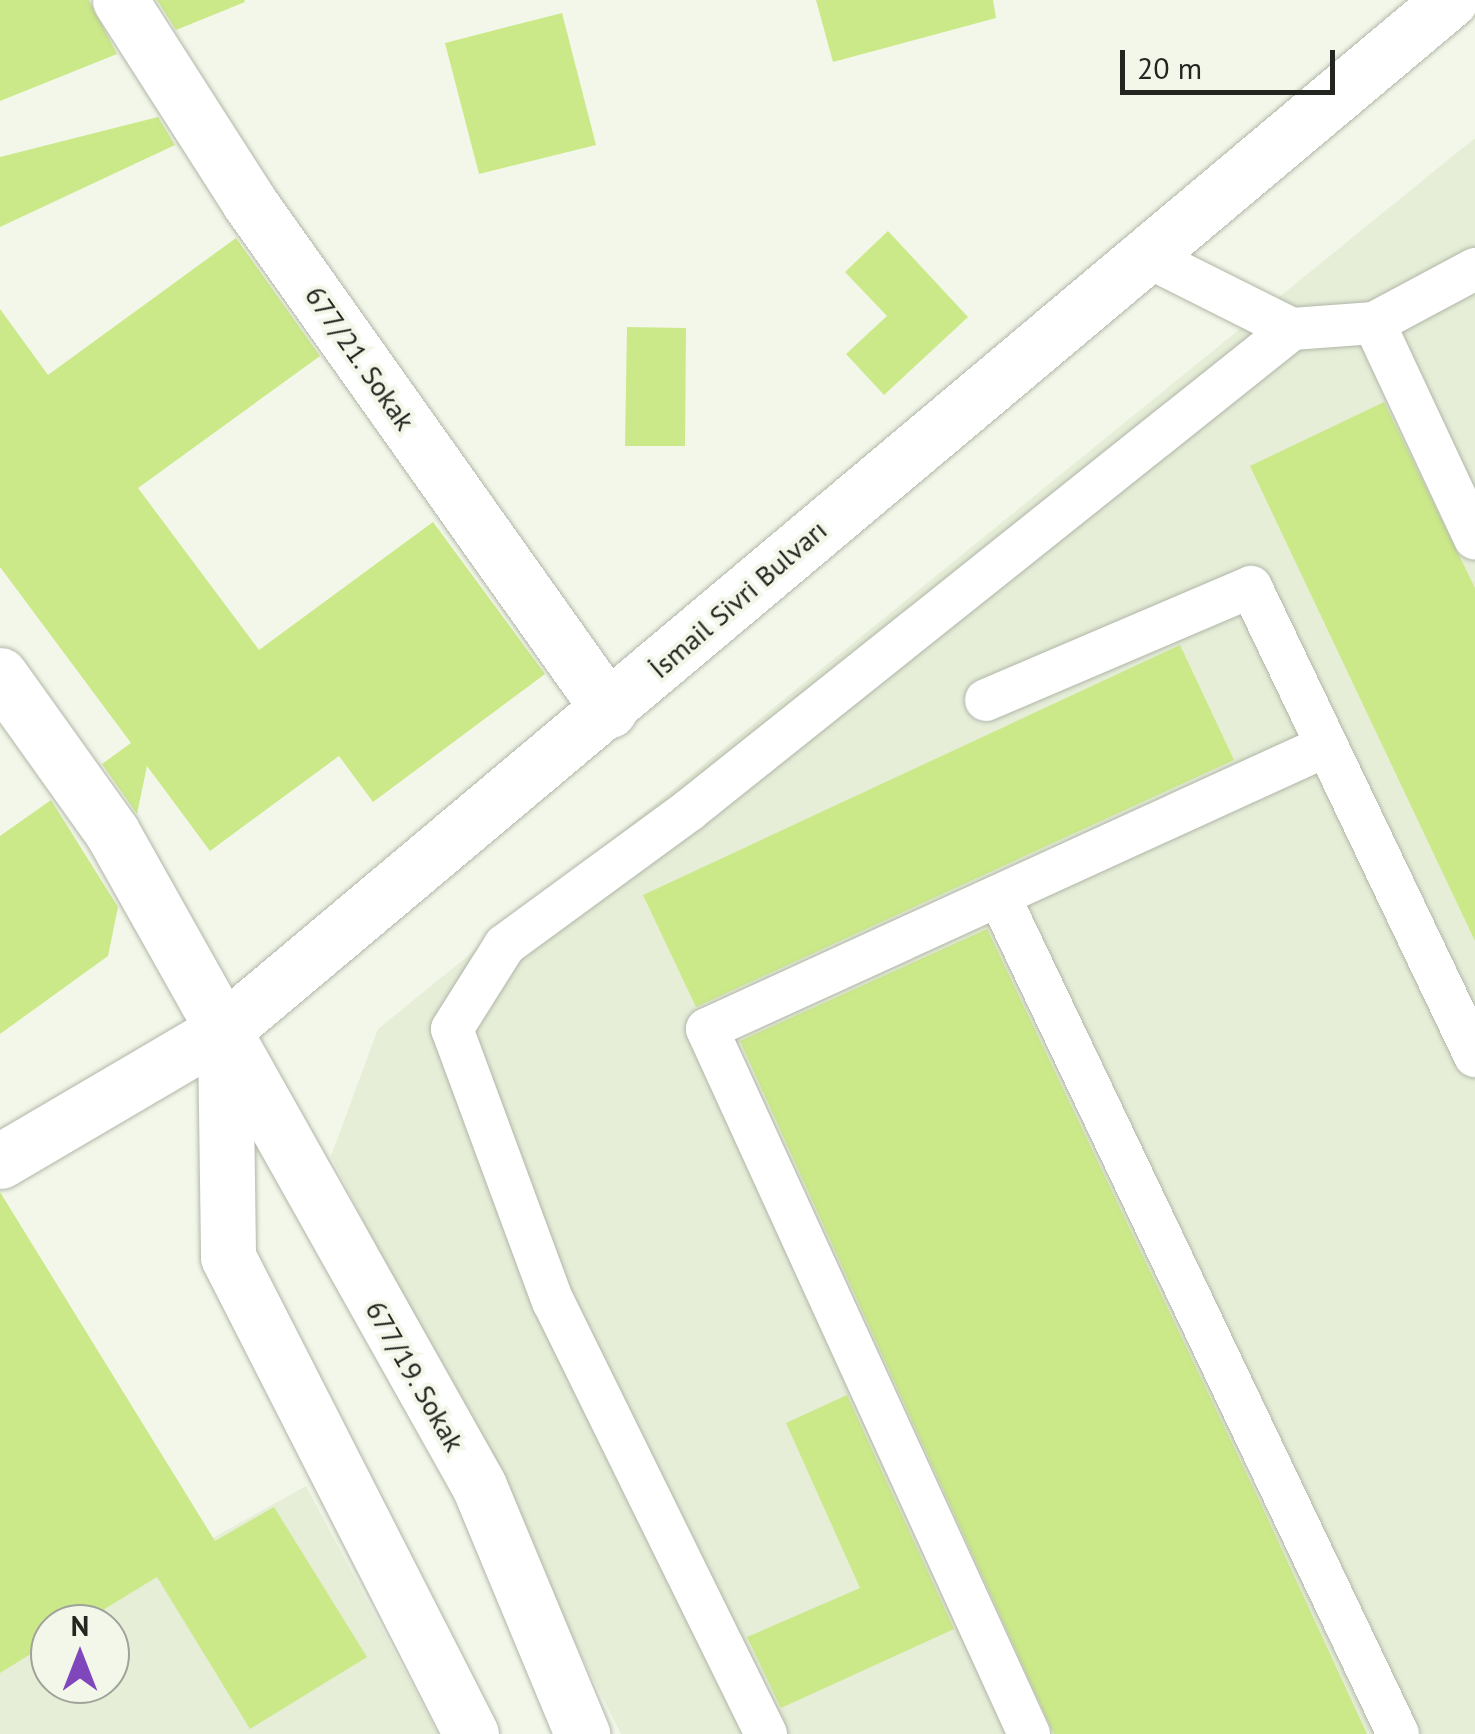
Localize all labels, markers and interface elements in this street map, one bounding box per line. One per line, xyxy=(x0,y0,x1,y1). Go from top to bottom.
scale bar xyxy=(1125,30,1340,92)
text: 20 m xyxy=(1137,48,1202,87)
street label: 677/21. Sokak xyxy=(297,279,423,437)
street label: İsmail Sivri Bulvarı xyxy=(642,513,834,685)
street label: 677/19. Sokak xyxy=(358,1294,472,1458)
north arrow xyxy=(30,1604,130,1704)
text: N xyxy=(71,1607,89,1644)

